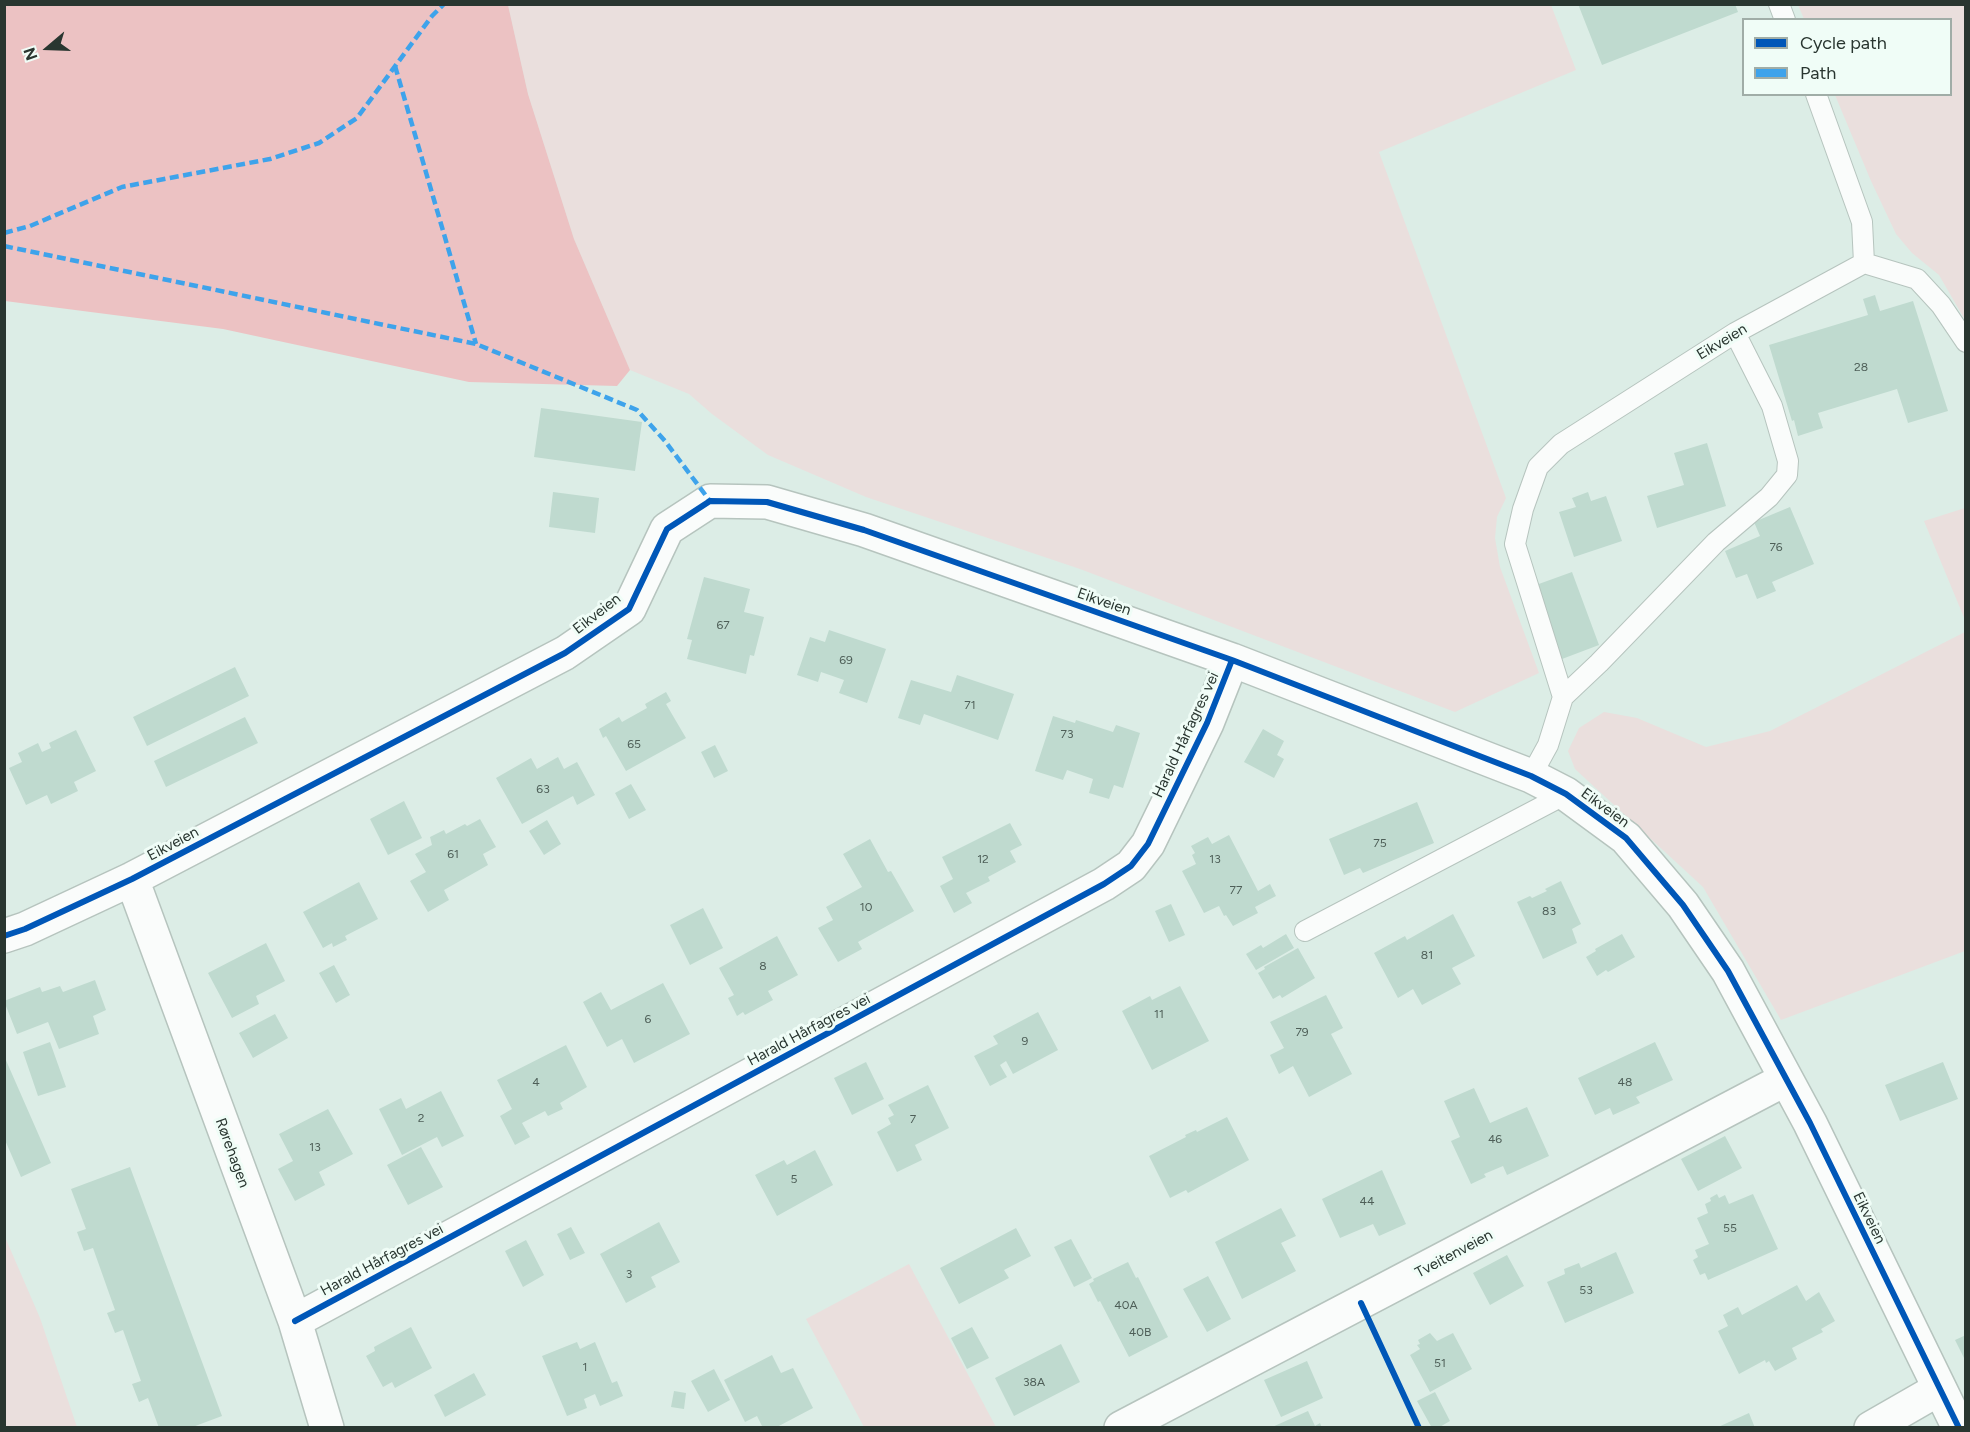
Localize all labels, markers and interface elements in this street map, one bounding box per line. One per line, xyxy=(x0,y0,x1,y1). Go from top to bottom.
north arrow xyxy=(18,18,78,78)
legend xyxy=(1742,18,1952,96)
text: Cycle path xyxy=(1800,32,1887,54)
text: N xyxy=(20,45,42,63)
text: Path xyxy=(1800,62,1836,84)
street label: Eikveien xyxy=(1694,320,1750,364)
house number: 28 xyxy=(1854,360,1868,374)
house number: 76 xyxy=(1769,540,1783,554)
street label: Eikveien xyxy=(1075,584,1133,620)
street label: Eikveien xyxy=(570,590,624,638)
house number: 67 xyxy=(716,618,730,632)
house number: 69 xyxy=(839,653,853,667)
street label: Harald Hårfagres vei xyxy=(1149,669,1223,801)
house number: 71 xyxy=(964,698,976,712)
house number: 73 xyxy=(1061,727,1073,741)
house number: 65 xyxy=(627,737,641,751)
house number: 63 xyxy=(536,782,550,796)
street label: Eikveien xyxy=(1577,784,1633,832)
street label: Eikveien xyxy=(144,823,202,865)
house number: 75 xyxy=(1373,836,1387,850)
house number: 61 xyxy=(447,847,459,861)
house number: 12 xyxy=(977,852,989,866)
house number: 13 xyxy=(1209,852,1221,866)
house number: 77 xyxy=(1230,883,1242,897)
house number: 10 xyxy=(860,900,872,914)
house number: 83 xyxy=(1542,904,1556,918)
house number: 81 xyxy=(1421,948,1433,962)
house number: 8 xyxy=(759,959,767,973)
street label: Harald Hårfagres vei xyxy=(744,990,874,1070)
house number: 11 xyxy=(1154,1007,1164,1021)
house number: 6 xyxy=(645,1012,651,1026)
house number: 79 xyxy=(1295,1025,1309,1039)
house number: 9 xyxy=(1022,1034,1028,1048)
house number: 4 xyxy=(532,1075,540,1089)
house number: 48 xyxy=(1618,1075,1632,1089)
house number: 2 xyxy=(418,1111,424,1125)
house number: 7 xyxy=(910,1112,916,1126)
street label: Rørehagen xyxy=(211,1116,253,1190)
house number: 46 xyxy=(1488,1132,1502,1146)
house number: 13 xyxy=(309,1140,321,1154)
house number: 5 xyxy=(791,1172,797,1186)
street label: Eikveien xyxy=(1849,1189,1889,1247)
house number: 44 xyxy=(1360,1194,1374,1208)
street label: Harald Hårfagres vei xyxy=(317,1220,447,1300)
house number: 55 xyxy=(1723,1221,1737,1235)
street label: Tveitenveien xyxy=(1412,1226,1496,1282)
house number: 3 xyxy=(626,1267,632,1281)
house number: 53 xyxy=(1579,1283,1593,1297)
house number: 40A xyxy=(1114,1298,1138,1312)
house number: 40B xyxy=(1129,1325,1151,1339)
house number: 51 xyxy=(1434,1356,1446,1370)
house number: 1 xyxy=(583,1360,587,1374)
house number: 38A xyxy=(1023,1375,1045,1389)

